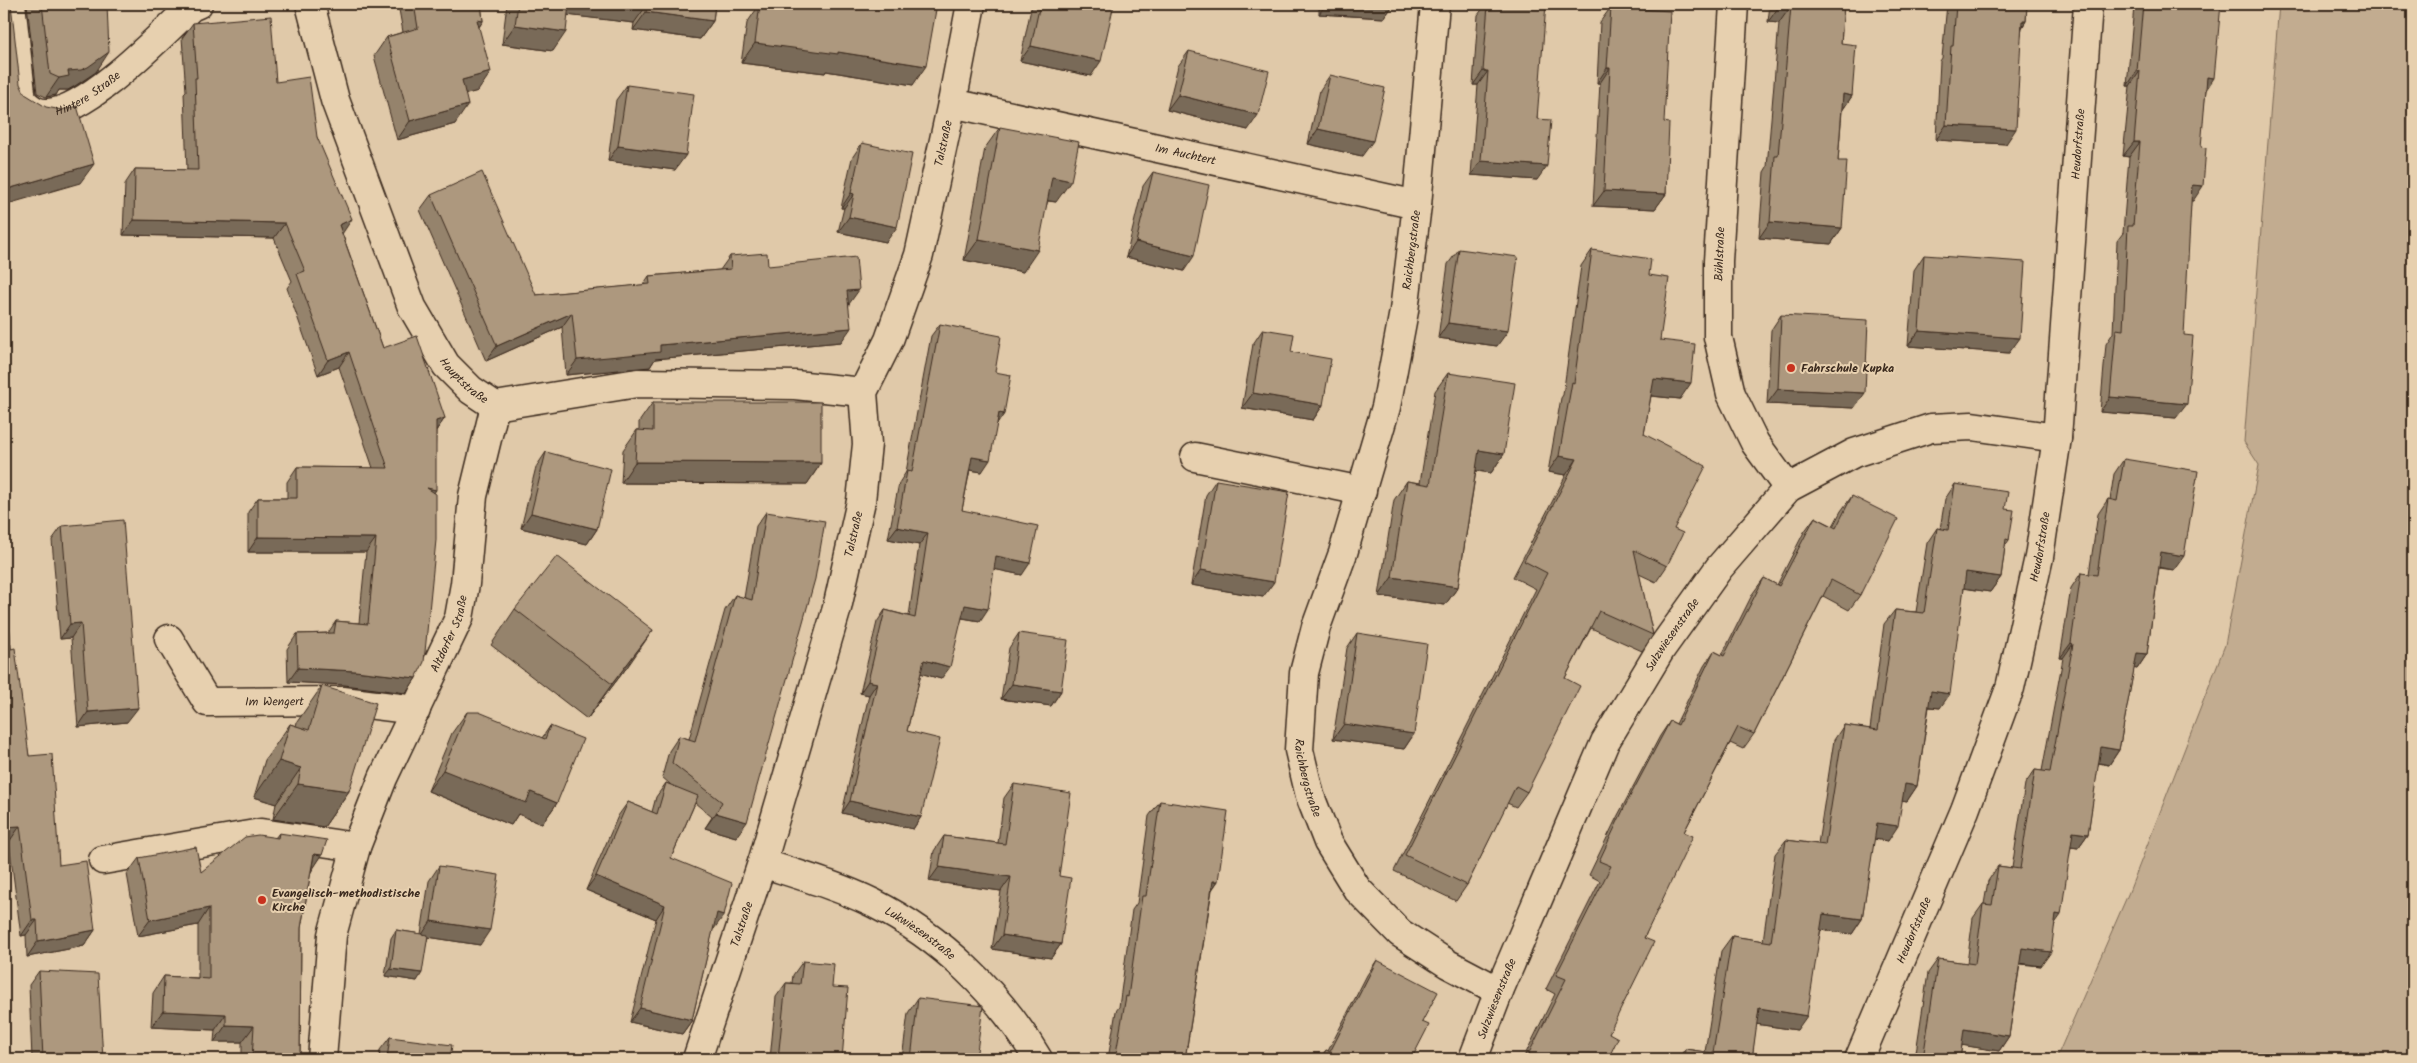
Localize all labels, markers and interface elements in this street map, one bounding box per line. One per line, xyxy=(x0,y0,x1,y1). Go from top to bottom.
street label: Hintere Straße xyxy=(53,66,125,121)
street label: Heudorfstraße xyxy=(2066,107,2090,180)
street label: Talstraße xyxy=(929,118,958,168)
street label: Im Auchtert xyxy=(1153,138,1218,170)
street label: Raichbergstraße xyxy=(1398,208,1426,291)
street label: Bühlstraße xyxy=(1710,226,1730,282)
street label: Hauptstraße xyxy=(434,354,493,409)
place label: Fahrschule Kupka xyxy=(1801,359,1894,378)
marker: Fahrschule Kupka xyxy=(1785,362,1797,374)
street label: Talstraße xyxy=(839,509,868,559)
street label: Heudorfstraße xyxy=(2024,510,2055,584)
street label: Altdorfer Straße xyxy=(425,593,472,675)
street label: Sulzwiesenstraße xyxy=(1640,594,1704,675)
street label: Im Wengert xyxy=(245,692,304,711)
street label: Raichbergstraße xyxy=(1289,738,1327,821)
place label: Evangelisch-methodistische Kirche xyxy=(272,884,420,917)
street label: Heudorfstraße xyxy=(1891,893,1937,967)
marker: Evangelisch-methodistische Kirche xyxy=(256,894,268,906)
street label: Talstraße xyxy=(725,898,758,949)
street label: Lukwiesenstraße xyxy=(881,901,960,965)
street label: Sulzwiesenstraße xyxy=(1472,955,1522,1042)

